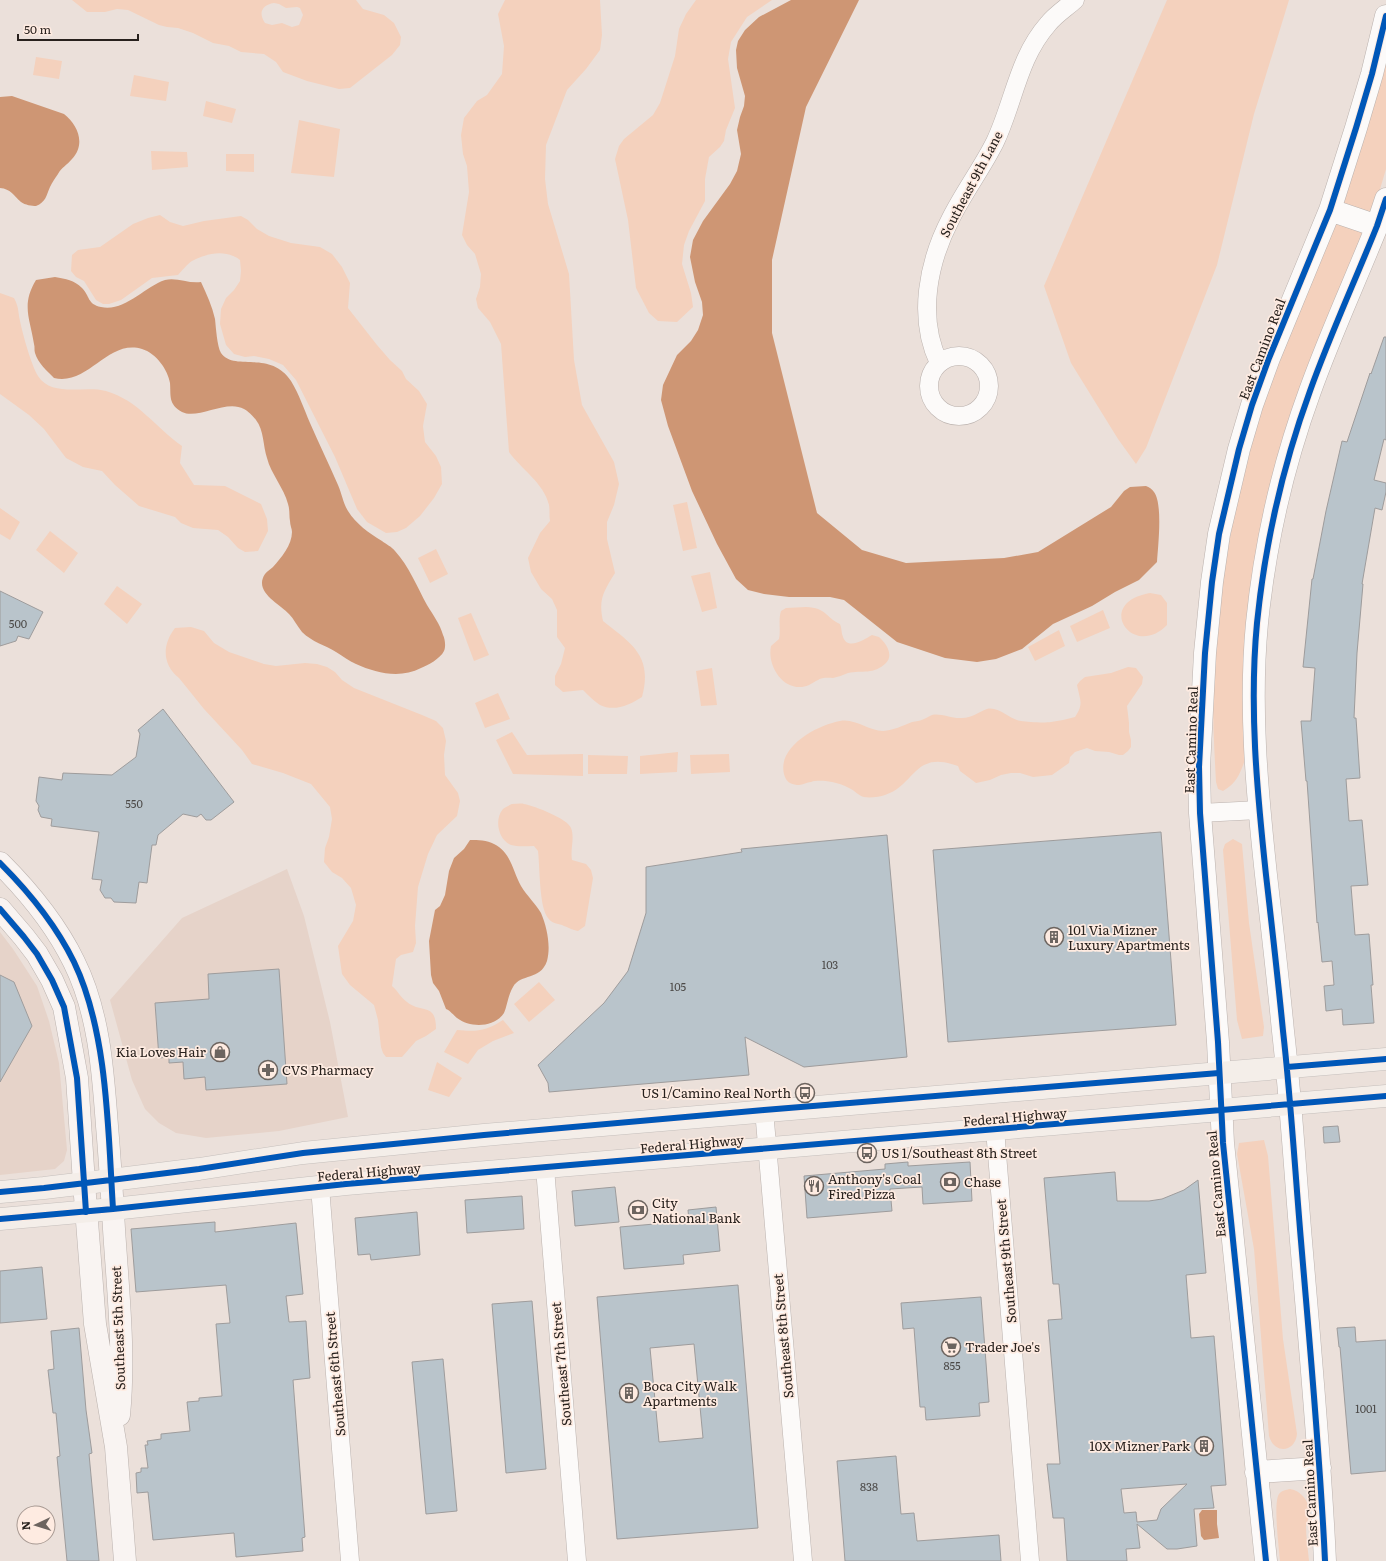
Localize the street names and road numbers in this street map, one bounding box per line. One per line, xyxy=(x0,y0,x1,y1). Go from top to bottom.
street label: Southeast 9th Lane xyxy=(934,127,1007,240)
street label: East Camino Real xyxy=(1233,295,1290,402)
street label: East Camino Real xyxy=(1179,685,1202,794)
street label: Federal Highway xyxy=(962,1102,1068,1131)
street label: Federal Highway xyxy=(639,1129,745,1158)
street label: East Camino Real xyxy=(1201,1129,1230,1238)
street label: Federal Highway xyxy=(316,1157,422,1186)
street label: Southeast 9th Street xyxy=(991,1197,1020,1324)
street label: Southeast 5th Street xyxy=(106,1265,129,1391)
street label: Southeast 8th Street xyxy=(768,1272,797,1399)
street label: Southeast 7th Street xyxy=(546,1300,575,1427)
street label: Southeast 6th Street xyxy=(320,1310,349,1437)
street label: East Camino Real xyxy=(1297,1438,1322,1547)

